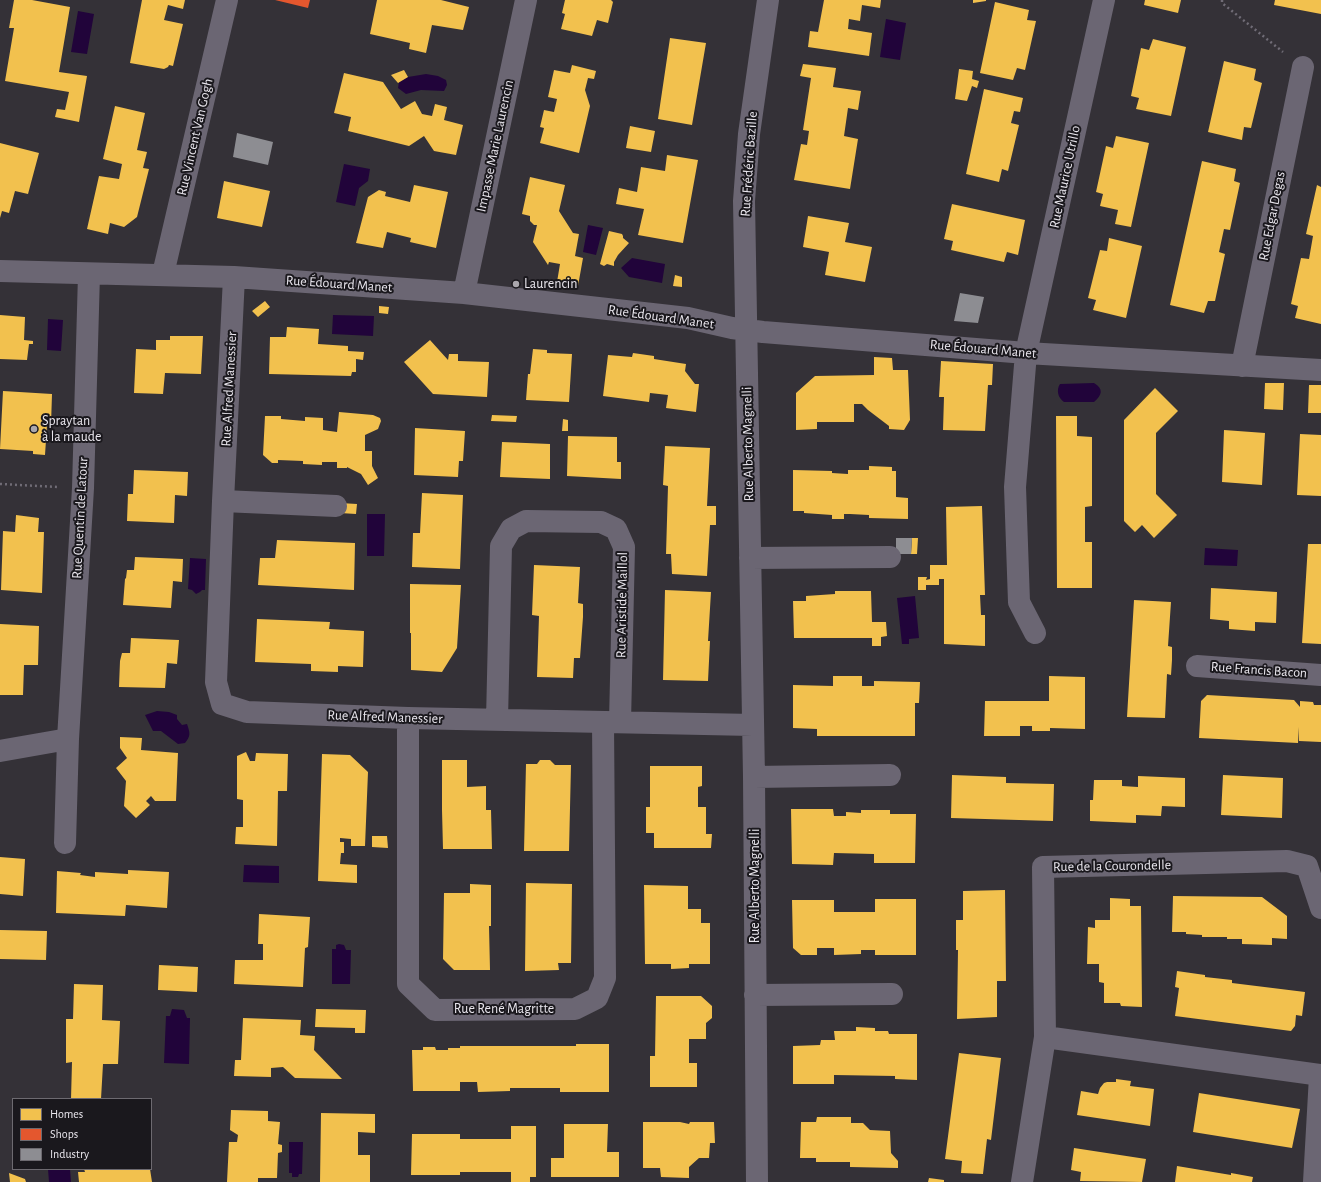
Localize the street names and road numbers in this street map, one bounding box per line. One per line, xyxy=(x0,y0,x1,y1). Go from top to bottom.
street label: Rue Vincent Van Gogh xyxy=(173,77,217,197)
street label: Impasse Marie Laurencin xyxy=(473,78,517,214)
street label: Rue Frédéric Bazille xyxy=(737,111,761,217)
street label: Rue Maurice Utrillo xyxy=(1046,124,1084,230)
street label: Rue Edgar Degas xyxy=(1255,170,1289,262)
street label: Rue Édouard Manet xyxy=(285,272,393,296)
street label: Rue Édouard Manet xyxy=(607,301,715,333)
street label: Rue Alfred Manessier xyxy=(218,331,240,447)
street label: Rue Édouard Manet xyxy=(929,336,1037,362)
street label: Rue Alberto Magnelli xyxy=(739,386,757,502)
street label: Rue Quentin de Latour xyxy=(68,457,92,579)
street label: Rue Aristide Maillol xyxy=(613,552,631,658)
street label: Rue Francis Bacon xyxy=(1210,658,1308,682)
street label: Rue Alfred Manessier xyxy=(327,707,443,727)
street label: Rue Alberto Magnelli xyxy=(747,829,763,943)
street label: Rue de la Courondelle xyxy=(1053,857,1171,875)
street label: Rue René Magritte xyxy=(454,1001,554,1017)

